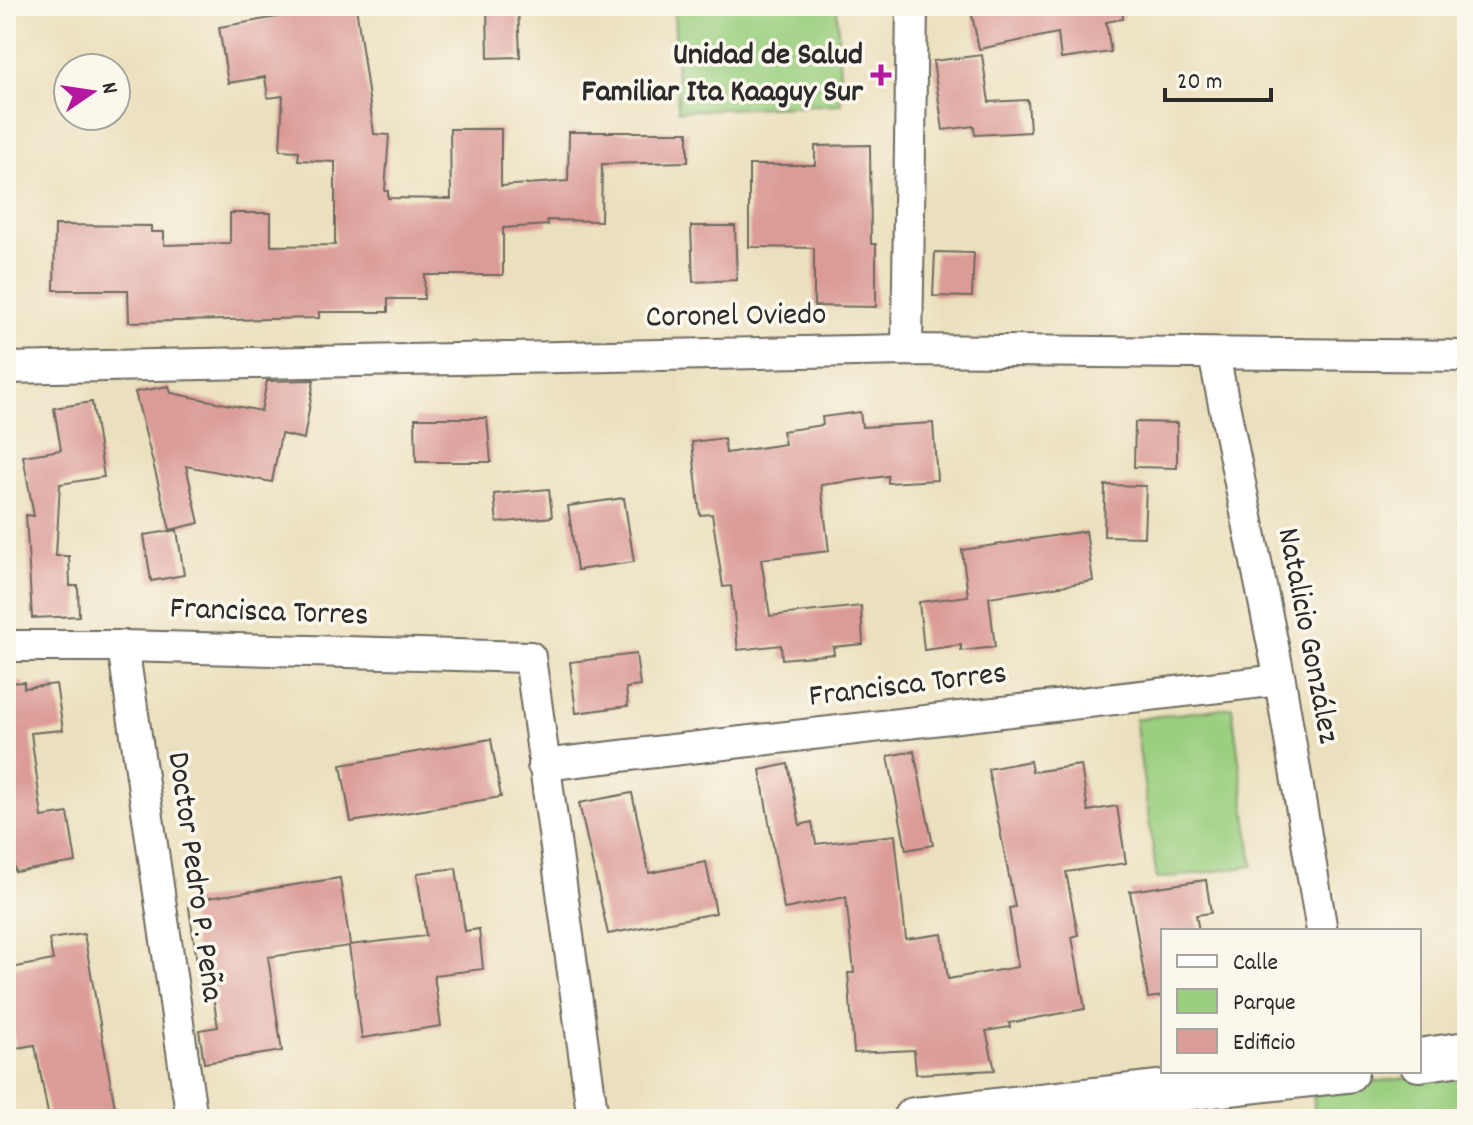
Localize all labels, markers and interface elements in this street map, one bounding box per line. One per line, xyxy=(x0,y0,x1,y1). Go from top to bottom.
place label: Unidad de Salud Familiar Ita Kaaguy Sur xyxy=(581,34,864,117)
north arrow xyxy=(52,52,132,132)
scale bar xyxy=(1165,52,1271,102)
marker: Unidad de Salud Familiar Ita Kaaguy Sur xyxy=(870,64,892,86)
text: 20 m xyxy=(1177,66,1223,100)
text: N xyxy=(92,80,124,97)
street label: Coronel Oviedo xyxy=(645,293,827,343)
street label: Natalicio González xyxy=(1263,524,1349,748)
street label: Francisca Torres xyxy=(169,588,369,640)
street label: Francisca Torres xyxy=(807,652,1009,722)
street label: Doctor Pedro P. Peña xyxy=(153,749,233,1006)
legend xyxy=(1161,929,1421,1073)
text: Calle xyxy=(1233,947,1278,981)
text: Parque xyxy=(1233,987,1296,1021)
text: Edificio xyxy=(1233,1027,1295,1061)

